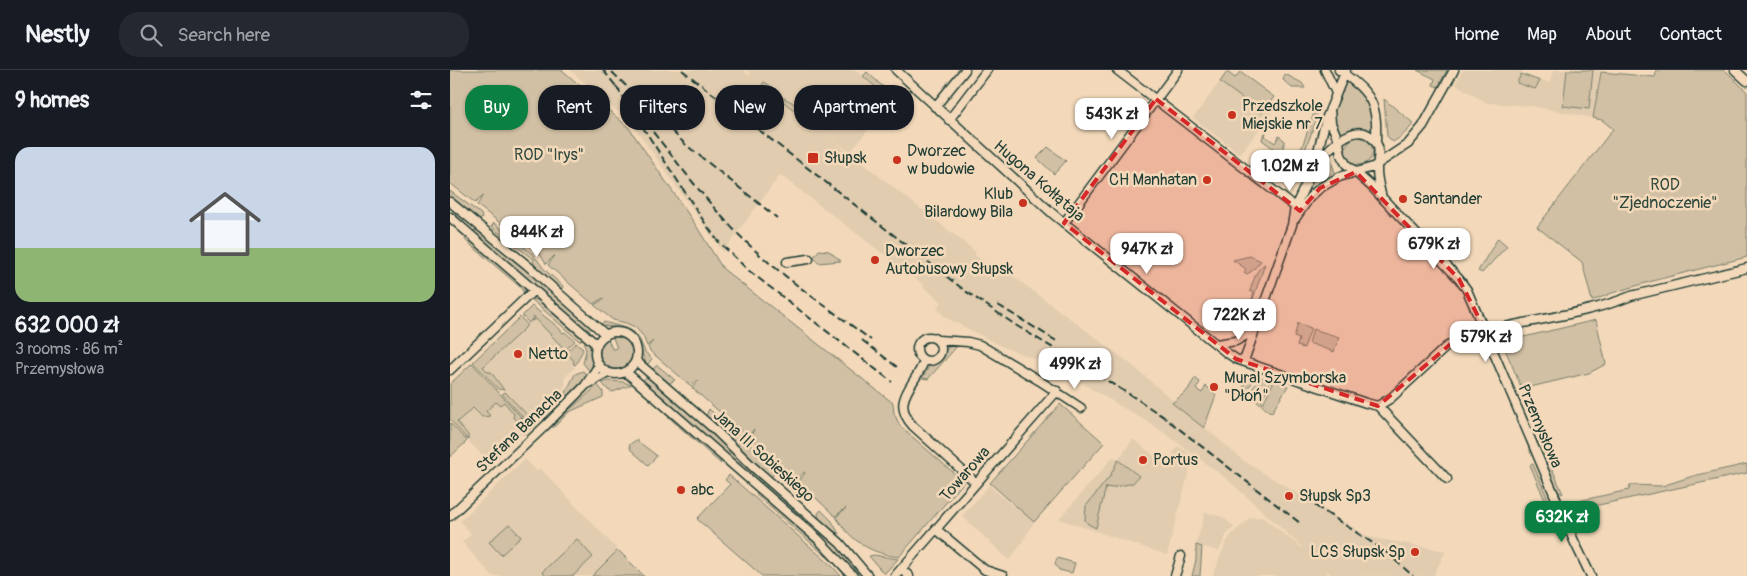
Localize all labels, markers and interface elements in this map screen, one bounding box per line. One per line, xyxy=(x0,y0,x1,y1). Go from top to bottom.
search box xyxy=(119,12,469,57)
text: Nestly xyxy=(25,20,89,49)
icon: search xyxy=(137,21,165,49)
text: Search here xyxy=(177,23,270,47)
text: Home xyxy=(1454,23,1499,46)
text: Map xyxy=(1527,23,1557,46)
text: About xyxy=(1585,23,1631,46)
text: Contact xyxy=(1659,23,1722,46)
chip: Buy xyxy=(465,85,528,130)
chip: Rent xyxy=(538,85,610,130)
chip: Filters xyxy=(620,85,705,130)
chip: New xyxy=(715,85,784,130)
chip: Apartment xyxy=(794,85,914,130)
icon: filters xyxy=(407,86,435,114)
text: 9 homes xyxy=(15,87,89,114)
place label: Przedszkole Miejskie nr 7 xyxy=(1242,96,1323,134)
pin: 543K zł xyxy=(1066,98,1158,140)
text: 543K zł xyxy=(1086,104,1138,124)
marker: Przedszkole Miejskie nr 7 xyxy=(1226,109,1238,121)
street label: Hugona Kołłątaja xyxy=(989,136,1089,226)
place label: Dworzec w budowie xyxy=(907,141,975,179)
park label: ROD "Irys" xyxy=(514,145,584,165)
place label: Słupsk xyxy=(824,148,867,168)
pin: 1.02M zł xyxy=(1238,150,1342,192)
marker: Słupsk xyxy=(806,151,820,165)
marker: Dworzec w budowie xyxy=(891,154,903,166)
text: 1.02M zł xyxy=(1262,156,1318,176)
place label: CH Manhatan xyxy=(1109,170,1197,190)
marker: CH Manhatan xyxy=(1201,174,1213,186)
park label: ROD "Zjednoczenie" xyxy=(1612,175,1718,213)
icon: home xyxy=(180,179,270,269)
place label: Klub Bilardowy Bila xyxy=(924,184,1013,222)
place label: Santander xyxy=(1413,189,1483,209)
marker: Santander xyxy=(1397,193,1409,205)
marker: Klub Bilardowy Bila xyxy=(1017,197,1029,209)
pin: 844K zł xyxy=(491,216,583,258)
text: 844K zł xyxy=(511,222,563,242)
pin: 679K zł xyxy=(1388,228,1480,270)
pin: 947K zł xyxy=(1101,232,1193,275)
text: 679K zł xyxy=(1408,234,1460,254)
text: 947K zł xyxy=(1121,239,1173,259)
place label: Dworzec Autobusowy Słupsk xyxy=(885,241,1013,279)
marker: Dworzec Autobusowy Słupsk xyxy=(869,254,881,266)
pin: 722K zł xyxy=(1193,298,1285,341)
text: 722K zł xyxy=(1213,305,1265,325)
text: 632 000 zł xyxy=(15,312,119,339)
pin: 579K zł xyxy=(1440,320,1532,363)
text: 579K zł xyxy=(1461,327,1511,347)
text: 3 rooms · 86 m² xyxy=(15,339,123,359)
place label: Netto xyxy=(528,344,569,364)
marker: Netto xyxy=(512,348,524,360)
pin: 499K zł xyxy=(1029,348,1121,390)
text: 499K zł xyxy=(1049,354,1101,374)
text: Przemysłowa xyxy=(15,359,104,379)
place label: Mural Szymborska "Dłoń" xyxy=(1224,368,1346,406)
marker: Mural Szymborska "Dłoń" xyxy=(1208,381,1220,393)
street label: Przemysłowa xyxy=(1513,381,1567,471)
street label: Stefana Banacha xyxy=(472,385,566,477)
street label: Jana III Sobieskiego xyxy=(709,405,819,507)
street label: Towarowa xyxy=(936,442,994,506)
place label: Portus xyxy=(1153,450,1198,470)
marker: Portus xyxy=(1137,454,1149,466)
place label: abc xyxy=(691,480,714,500)
marker: abc xyxy=(675,484,687,496)
place label: Słupsk Sp3 xyxy=(1299,486,1371,506)
marker: Słupsk Sp3 xyxy=(1283,490,1295,502)
pin: 632K zł xyxy=(1516,500,1608,543)
text: 632K zł xyxy=(1536,507,1588,527)
place label: LCS Słupsk Sp xyxy=(1310,542,1405,562)
marker: LCS Słupsk Sp xyxy=(1409,546,1421,558)

